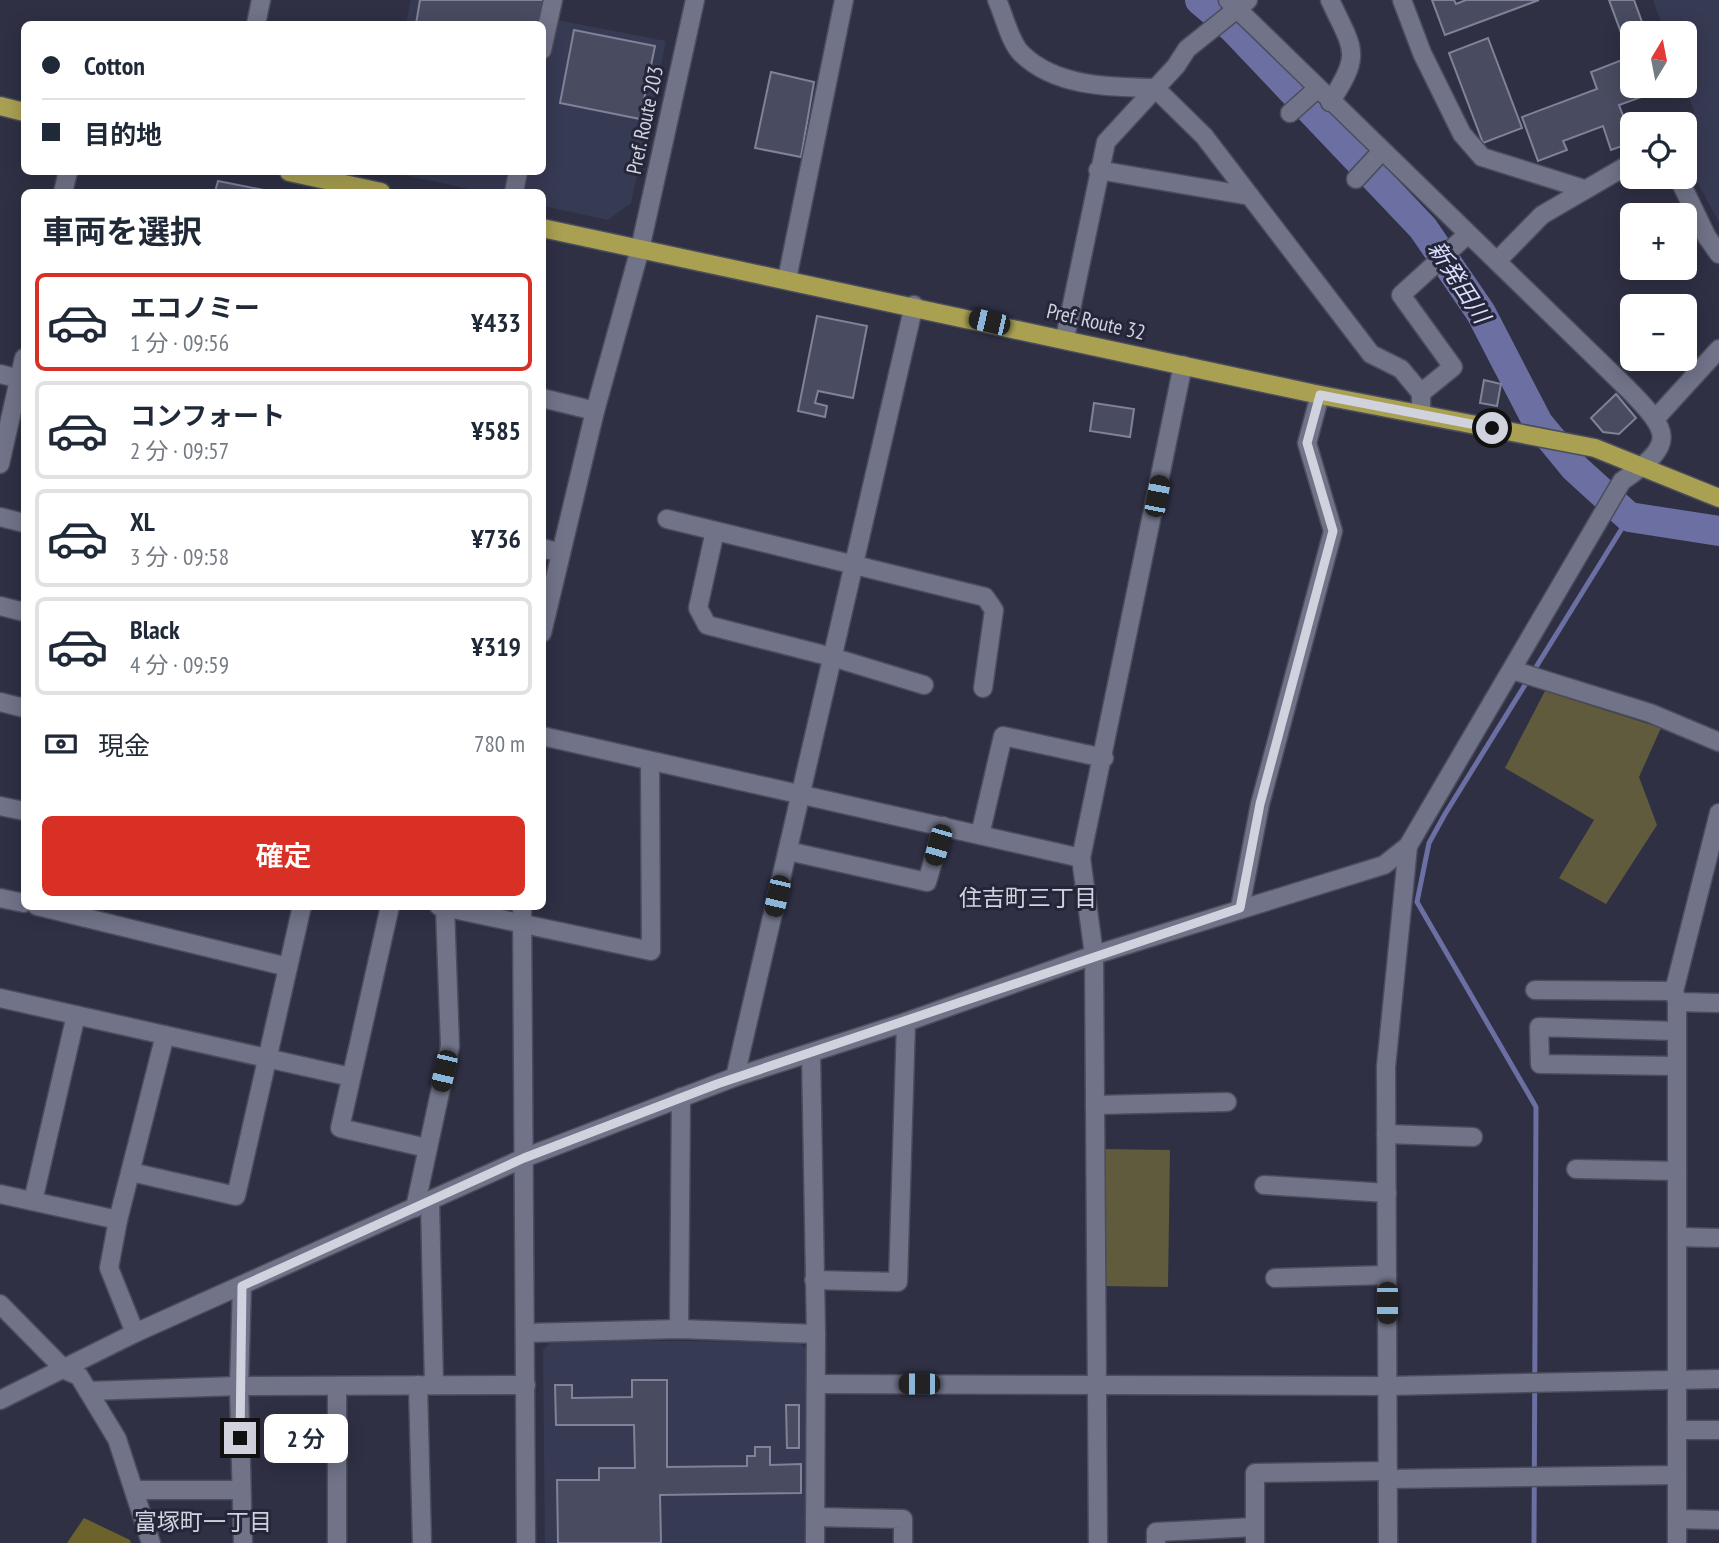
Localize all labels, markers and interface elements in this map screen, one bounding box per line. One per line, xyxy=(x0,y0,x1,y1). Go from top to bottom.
north arrow xyxy=(1620,21,1698,98)
map controls xyxy=(1620,21,1697,371)
text: Cotton xyxy=(84,49,145,82)
street label: Pref. Route 203 xyxy=(620,63,669,176)
button: locate xyxy=(1620,112,1697,189)
text: 目的地 xyxy=(84,118,162,151)
button: + xyxy=(1620,203,1697,280)
text: 車両を選択 xyxy=(42,210,202,252)
water label: 新発田川 xyxy=(1422,235,1498,331)
icon: car xyxy=(46,291,109,354)
text: エコノミー xyxy=(130,291,260,324)
button: − xyxy=(1620,294,1697,371)
street label: Pref. Route 32 xyxy=(1044,297,1148,346)
text: ¥433 xyxy=(471,306,521,339)
car xyxy=(967,307,1012,337)
text: 1 分 · 09:56 xyxy=(130,328,229,357)
icon: car xyxy=(46,399,109,462)
text: コンフォート xyxy=(130,399,285,432)
route start xyxy=(1476,412,1508,444)
text: ¥585 xyxy=(471,414,521,447)
text: 2 分 · 09:57 xyxy=(130,436,229,465)
car xyxy=(1143,473,1172,519)
text: XL xyxy=(130,505,155,538)
icon: car xyxy=(46,507,109,570)
text: ¥736 xyxy=(471,522,521,555)
text: 3 分 · 09:58 xyxy=(130,542,229,571)
text: Black xyxy=(130,613,180,646)
icon: car xyxy=(46,615,109,678)
text: ¥319 xyxy=(471,630,521,663)
text: 4 分 · 09:59 xyxy=(130,650,229,679)
icon: cash xyxy=(42,725,80,763)
text: 現金 xyxy=(98,729,150,762)
text: 780 m xyxy=(474,729,525,758)
button: 確定 xyxy=(42,816,525,896)
car xyxy=(923,822,954,868)
car xyxy=(763,873,792,919)
district label: 住吉町三丁目 xyxy=(959,883,1097,912)
car xyxy=(430,1048,459,1094)
car xyxy=(1377,1282,1398,1324)
car xyxy=(899,1374,941,1395)
callout: 2 分 xyxy=(264,1414,348,1462)
route end xyxy=(224,1422,256,1454)
text: 2 分 xyxy=(287,1424,325,1453)
district label: 富塚町一丁目 xyxy=(134,1507,272,1536)

